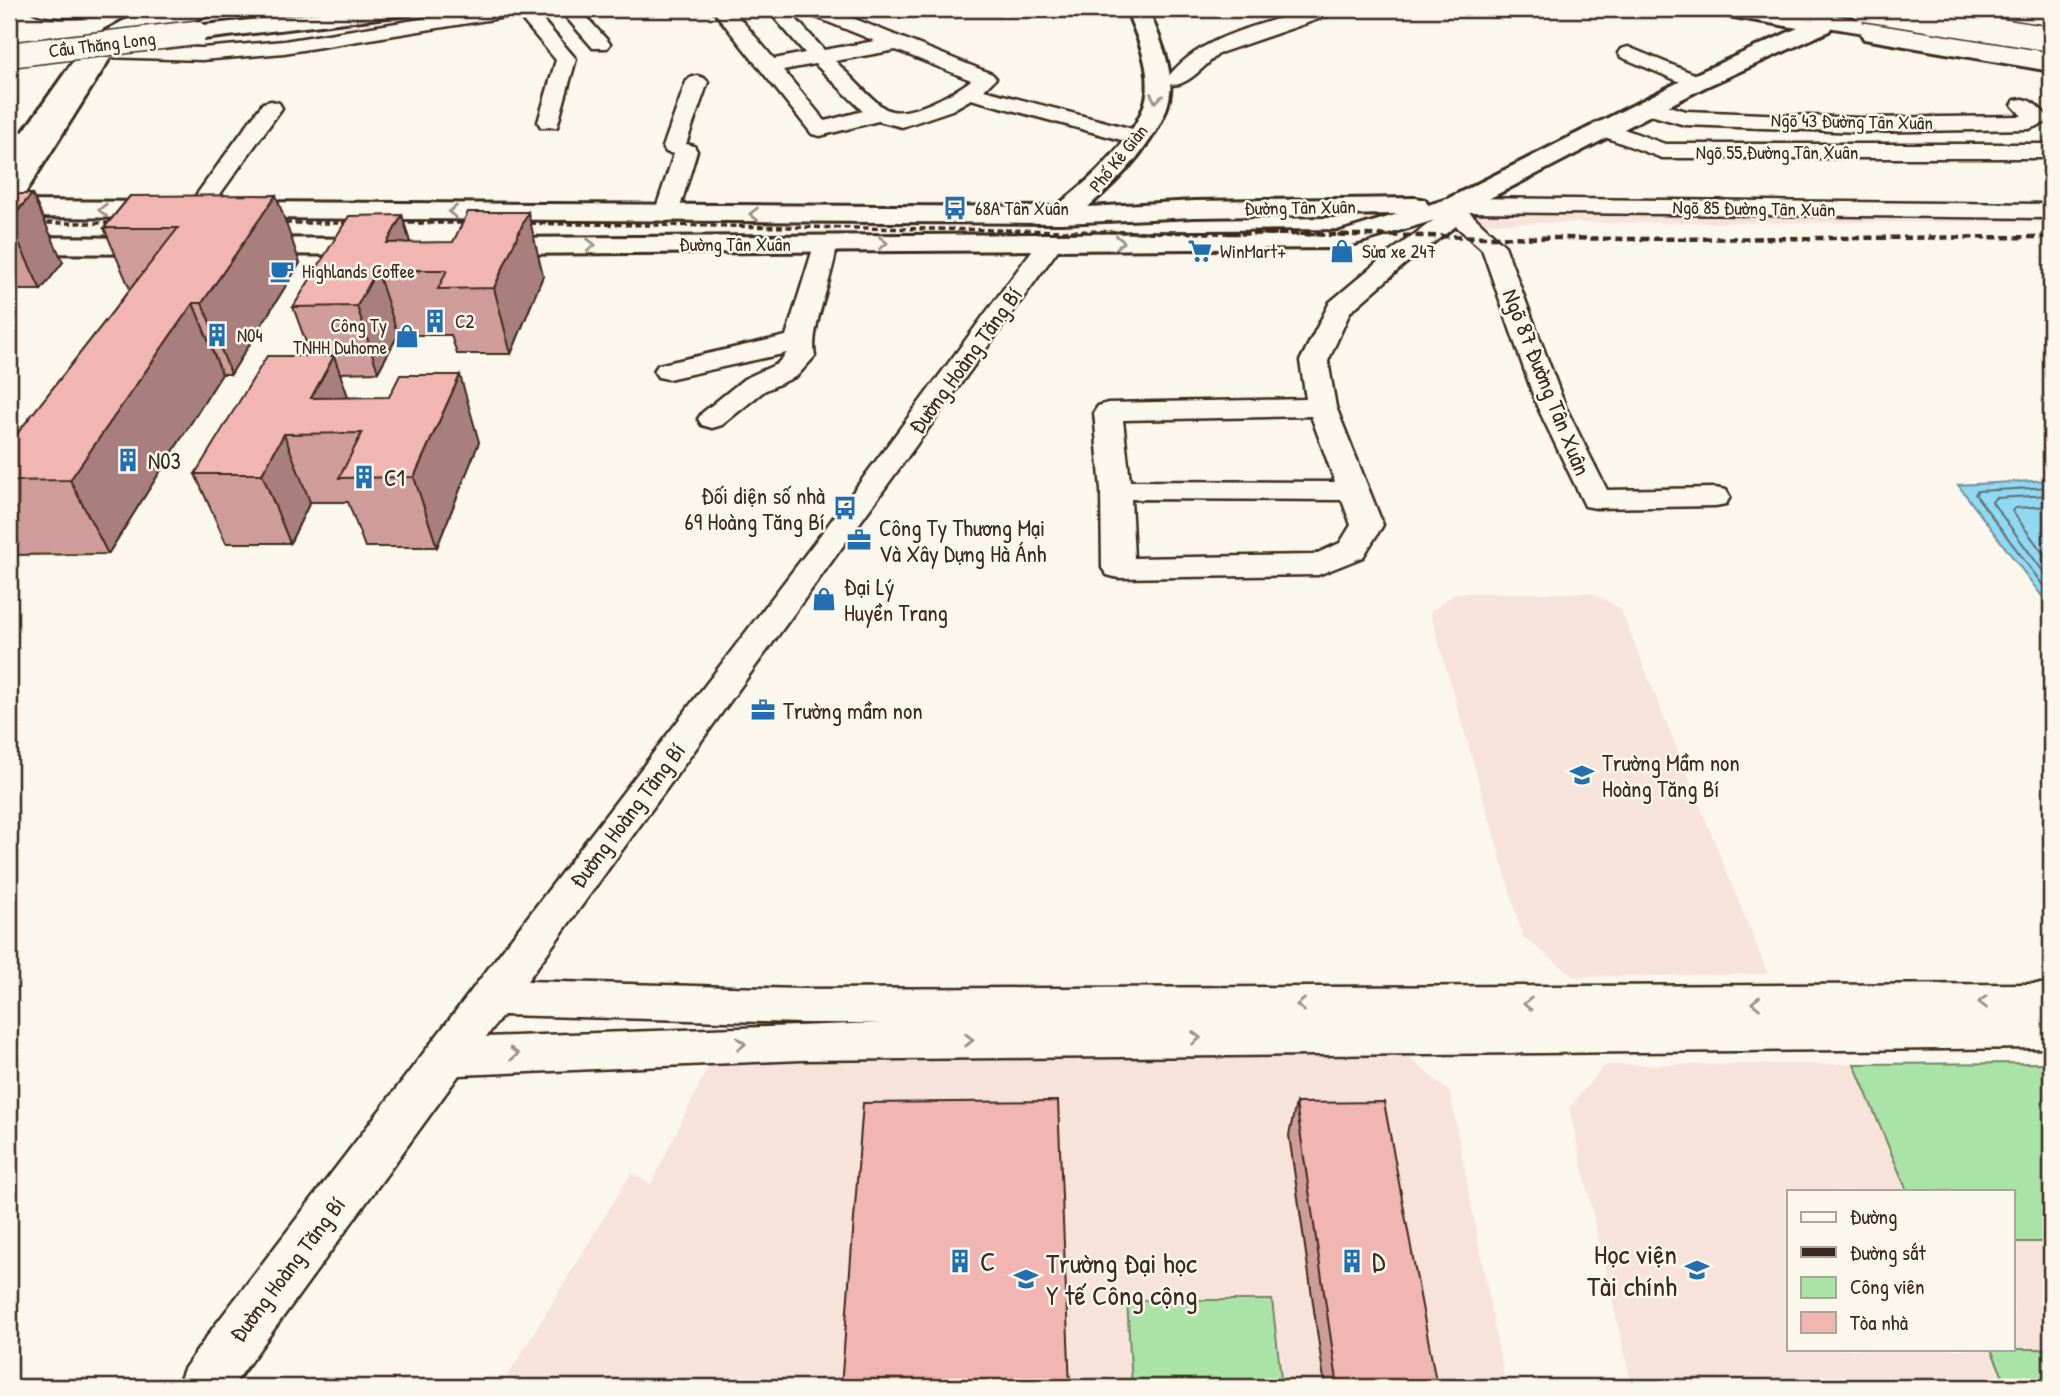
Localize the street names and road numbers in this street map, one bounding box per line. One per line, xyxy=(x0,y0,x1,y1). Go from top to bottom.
street label: Cầu Thăng Long xyxy=(47,25,157,63)
street label: Ngõ 43 Đường Tân Xuân xyxy=(1771,107,1933,135)
street label: Phố Kẻ Giàn xyxy=(1083,119,1153,197)
street label: Ngõ 55 Đường Tân Xuân xyxy=(1696,139,1858,165)
street label: Đường Tân Xuân xyxy=(1244,193,1356,221)
street label: Ngõ 85 Đường Tân Xuân xyxy=(1672,194,1836,222)
street label: Đường Tân Xuân xyxy=(679,231,791,257)
street label: Đường Hoàng Tăng Bí xyxy=(901,280,1029,440)
street label: Ngõ 87 Đường Tân Xuân xyxy=(1495,284,1599,480)
street label: Đường Hoàng Tăng Bí xyxy=(562,736,692,894)
street label: Đường Hoàng Tăng Bí xyxy=(222,1190,352,1348)

